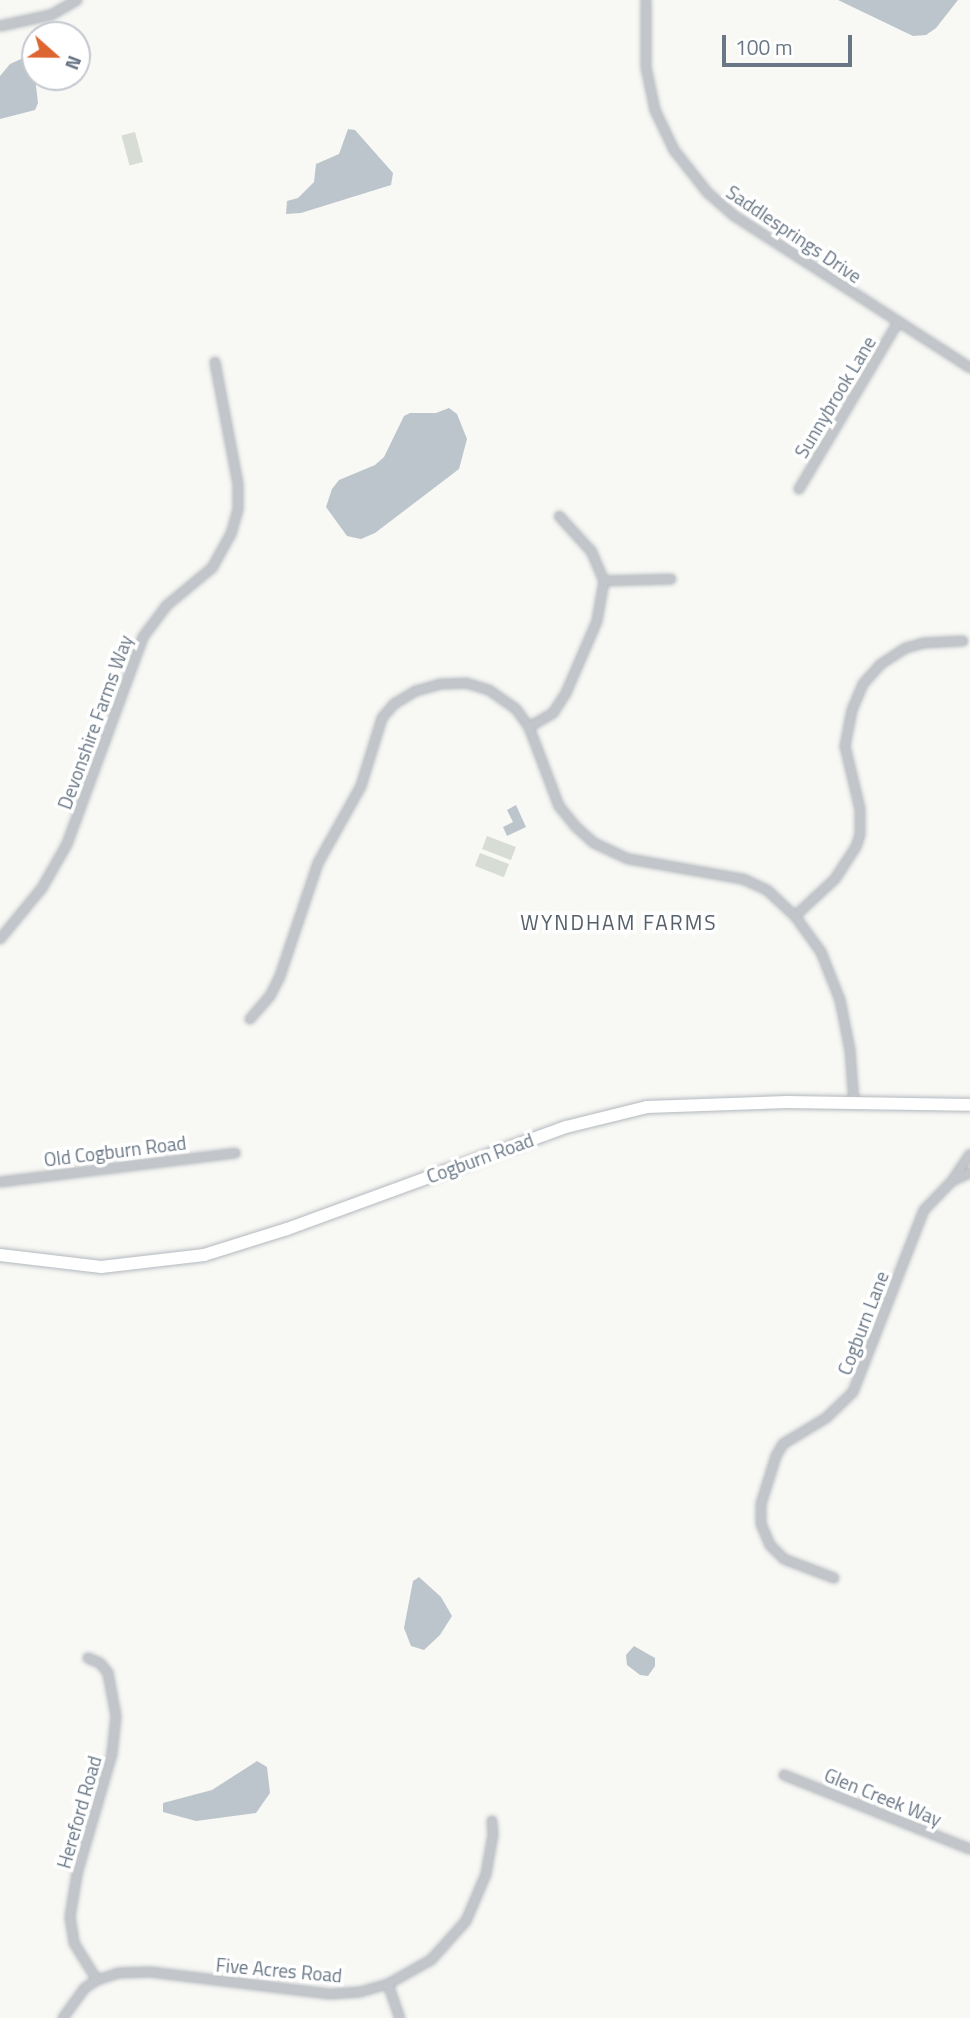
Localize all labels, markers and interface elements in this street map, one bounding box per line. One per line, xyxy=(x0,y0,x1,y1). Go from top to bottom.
north arrow xyxy=(21,21,91,91)
scale bar xyxy=(725,21,855,65)
text: 100 m xyxy=(735,31,792,63)
text: N xyxy=(58,52,90,74)
street label: Saddlesprings Drive xyxy=(722,180,866,288)
street label: Sunnybrook Lane xyxy=(790,332,880,462)
street label: Devonshire Farms Way xyxy=(53,632,137,812)
district label: WYNDHAM FARMS xyxy=(522,909,716,935)
street label: Cogburn Road xyxy=(423,1128,537,1188)
street label: Old Cogburn Road xyxy=(43,1131,187,1171)
street label: Cogburn Lane xyxy=(833,1268,893,1378)
street label: Hereford Road xyxy=(52,1753,106,1871)
street label: Glen Creek Way xyxy=(821,1763,945,1831)
street label: Five Acres Road xyxy=(215,1953,343,1987)

